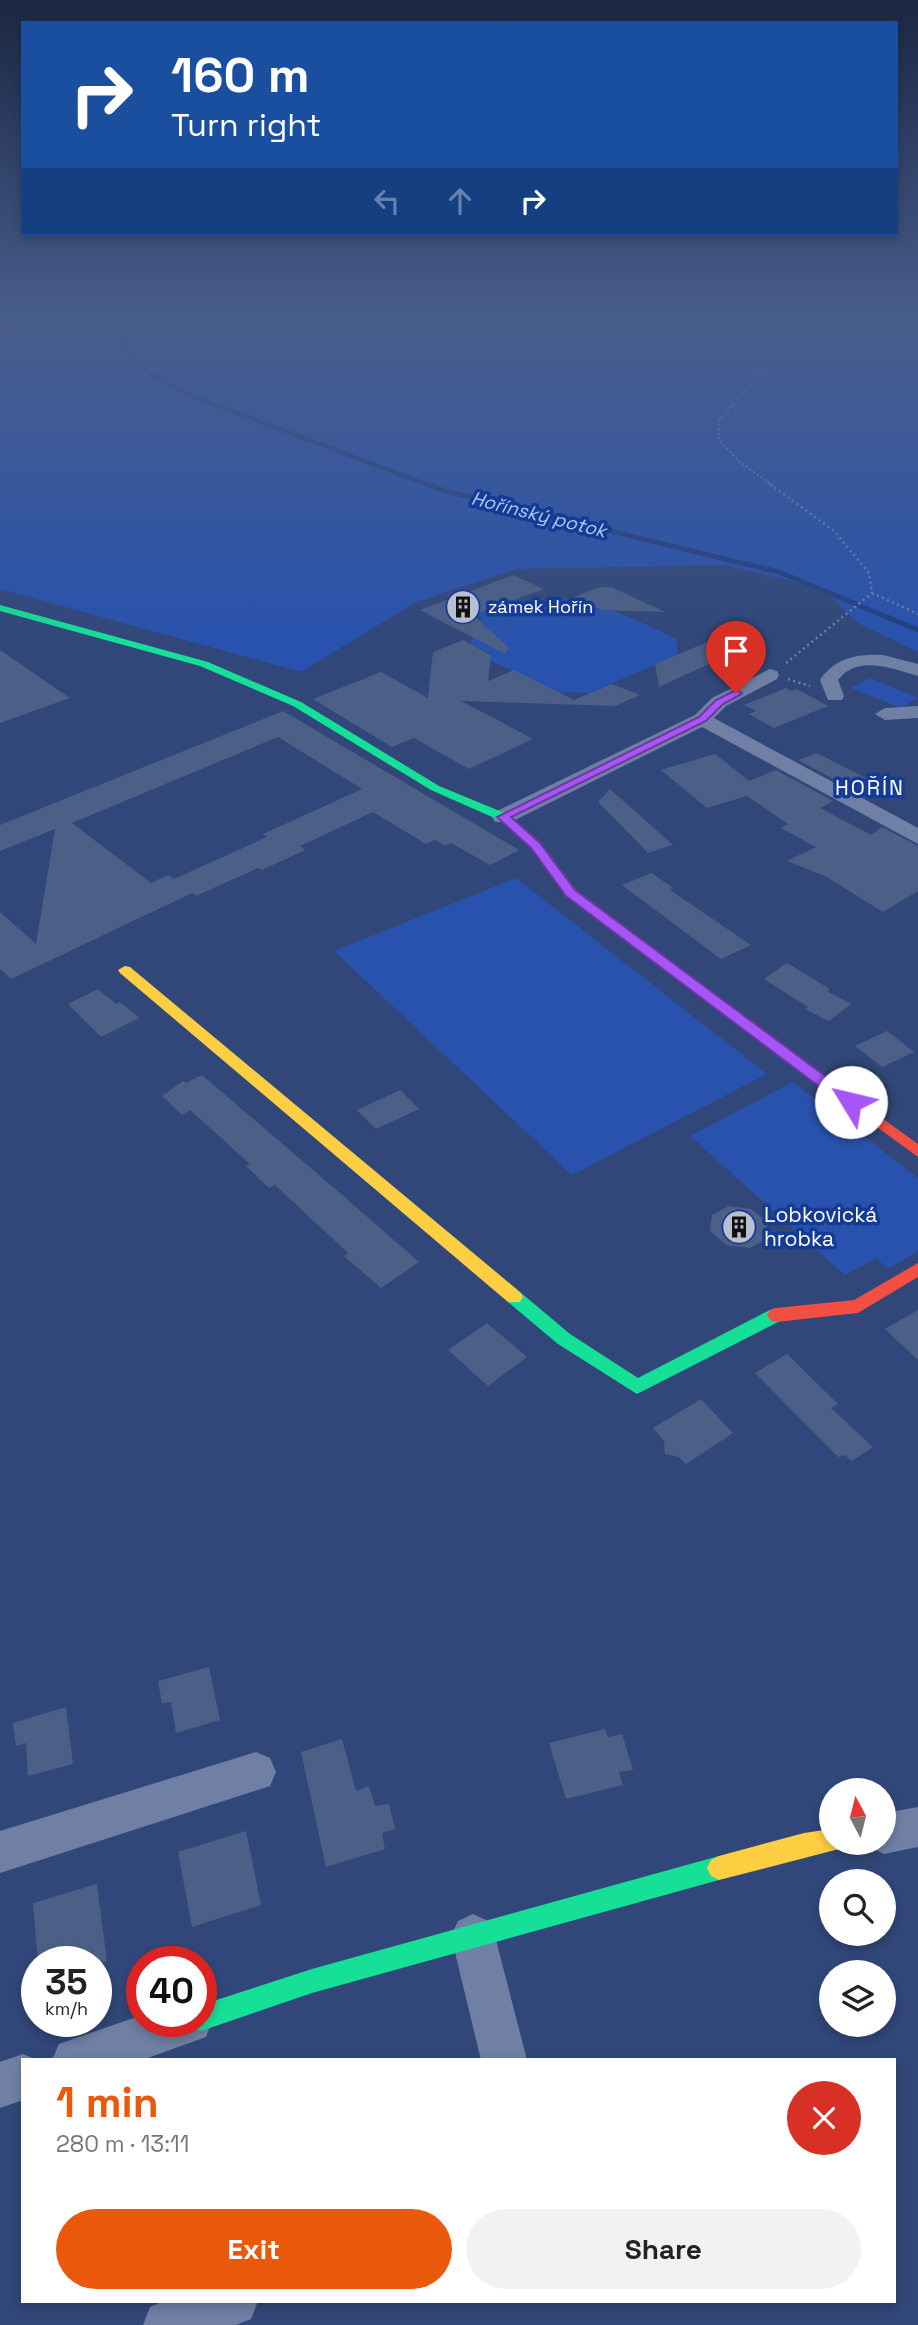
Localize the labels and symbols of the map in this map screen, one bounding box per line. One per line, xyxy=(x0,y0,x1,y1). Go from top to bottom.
water label: Hořínský potok xyxy=(469,486,612,544)
building icon: zámek Hořín xyxy=(444,588,482,626)
place label: zámek Hořín xyxy=(488,595,593,618)
pin xyxy=(706,621,766,693)
district label: HOŘÍN xyxy=(835,774,905,801)
position arrow xyxy=(814,1065,888,1139)
place label: Lobkovická hrobka xyxy=(764,1201,877,1252)
building icon: Lobkovická hrobka xyxy=(720,1208,758,1246)
north arrow xyxy=(819,1778,896,1855)
speed limit sign: 40 xyxy=(126,1946,217,2037)

